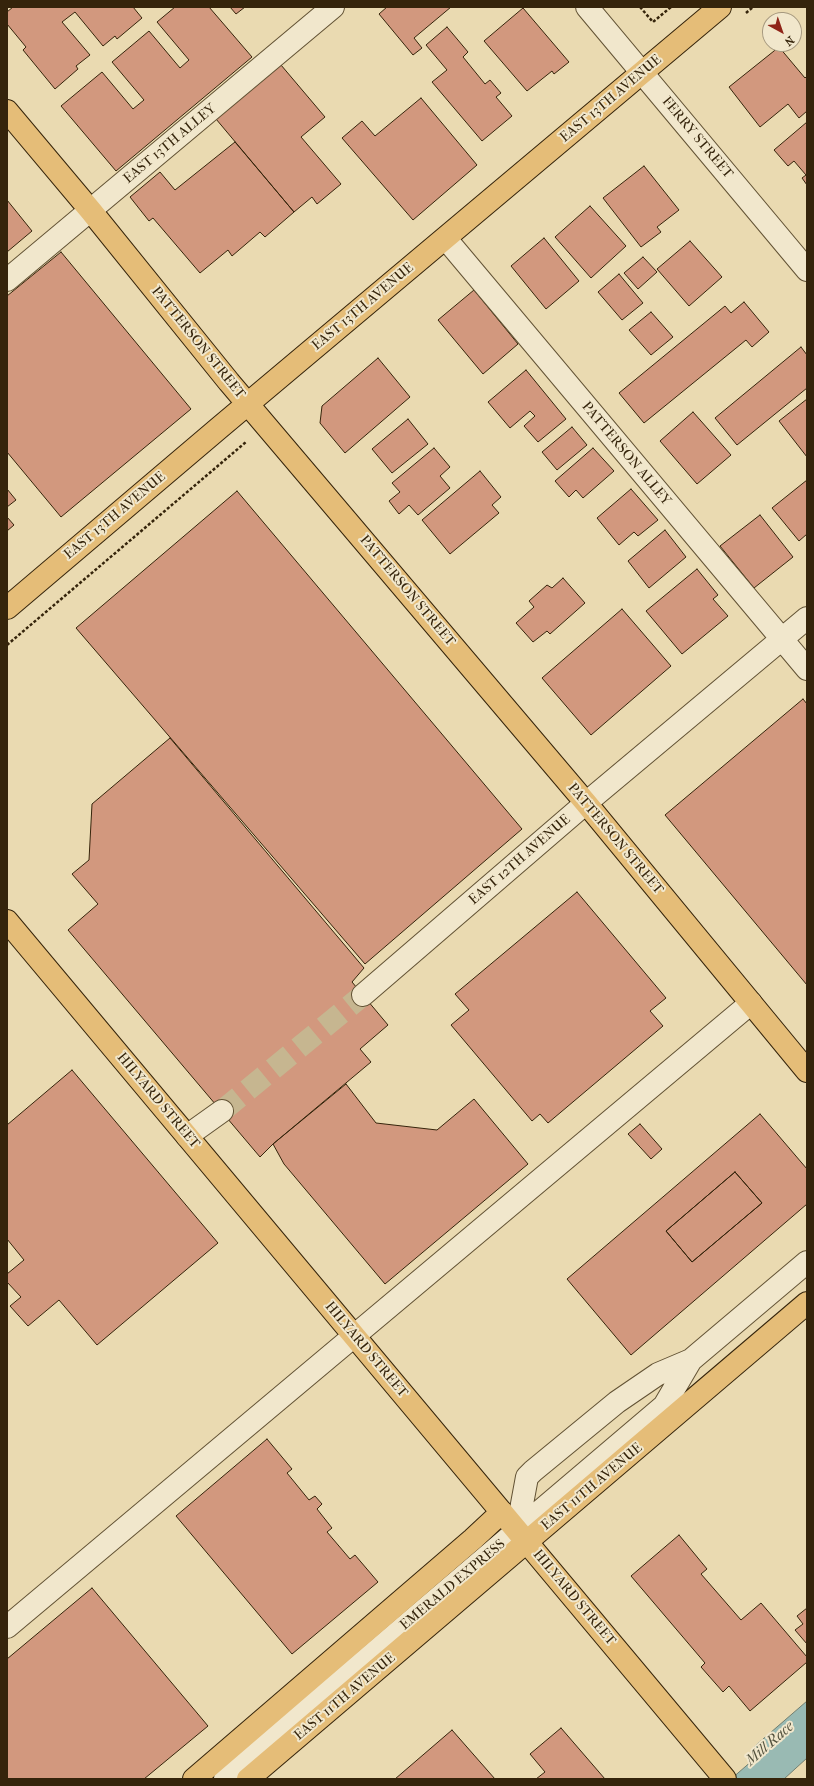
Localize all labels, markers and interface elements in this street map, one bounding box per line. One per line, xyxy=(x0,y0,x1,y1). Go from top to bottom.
north arrow xyxy=(762,12,802,52)
text: N xyxy=(782,33,797,48)
street label: EAST 13TH AVENUE xyxy=(557,52,665,146)
street label: FERRY STREET xyxy=(658,94,736,182)
street label: EAST 13TH ALLEY xyxy=(120,100,220,188)
street label: EAST 13TH AVENUE xyxy=(309,260,417,354)
street label: PATTERSON STREET xyxy=(148,283,248,403)
street label: PATTERSON ALLEY xyxy=(578,399,674,509)
street label: EAST 13TH AVENUE xyxy=(61,469,169,563)
street label: PATTERSON STREET xyxy=(356,532,458,650)
street label: PATTERSON STREET xyxy=(564,780,666,898)
street label: EAST 12TH AVENUE xyxy=(466,811,574,909)
street label: HILYARD STREET xyxy=(113,1050,203,1152)
street label: HILYARD STREET xyxy=(321,1299,411,1401)
street label: EAST 11TH AVENUE xyxy=(538,1440,646,1534)
street label: EMERALD EXPRESS xyxy=(397,1536,509,1634)
street label: HILYARD STREET xyxy=(529,1547,619,1649)
street label: EAST 11TH AVENUE xyxy=(291,1650,399,1744)
water label: Mill Race xyxy=(742,1718,798,1770)

